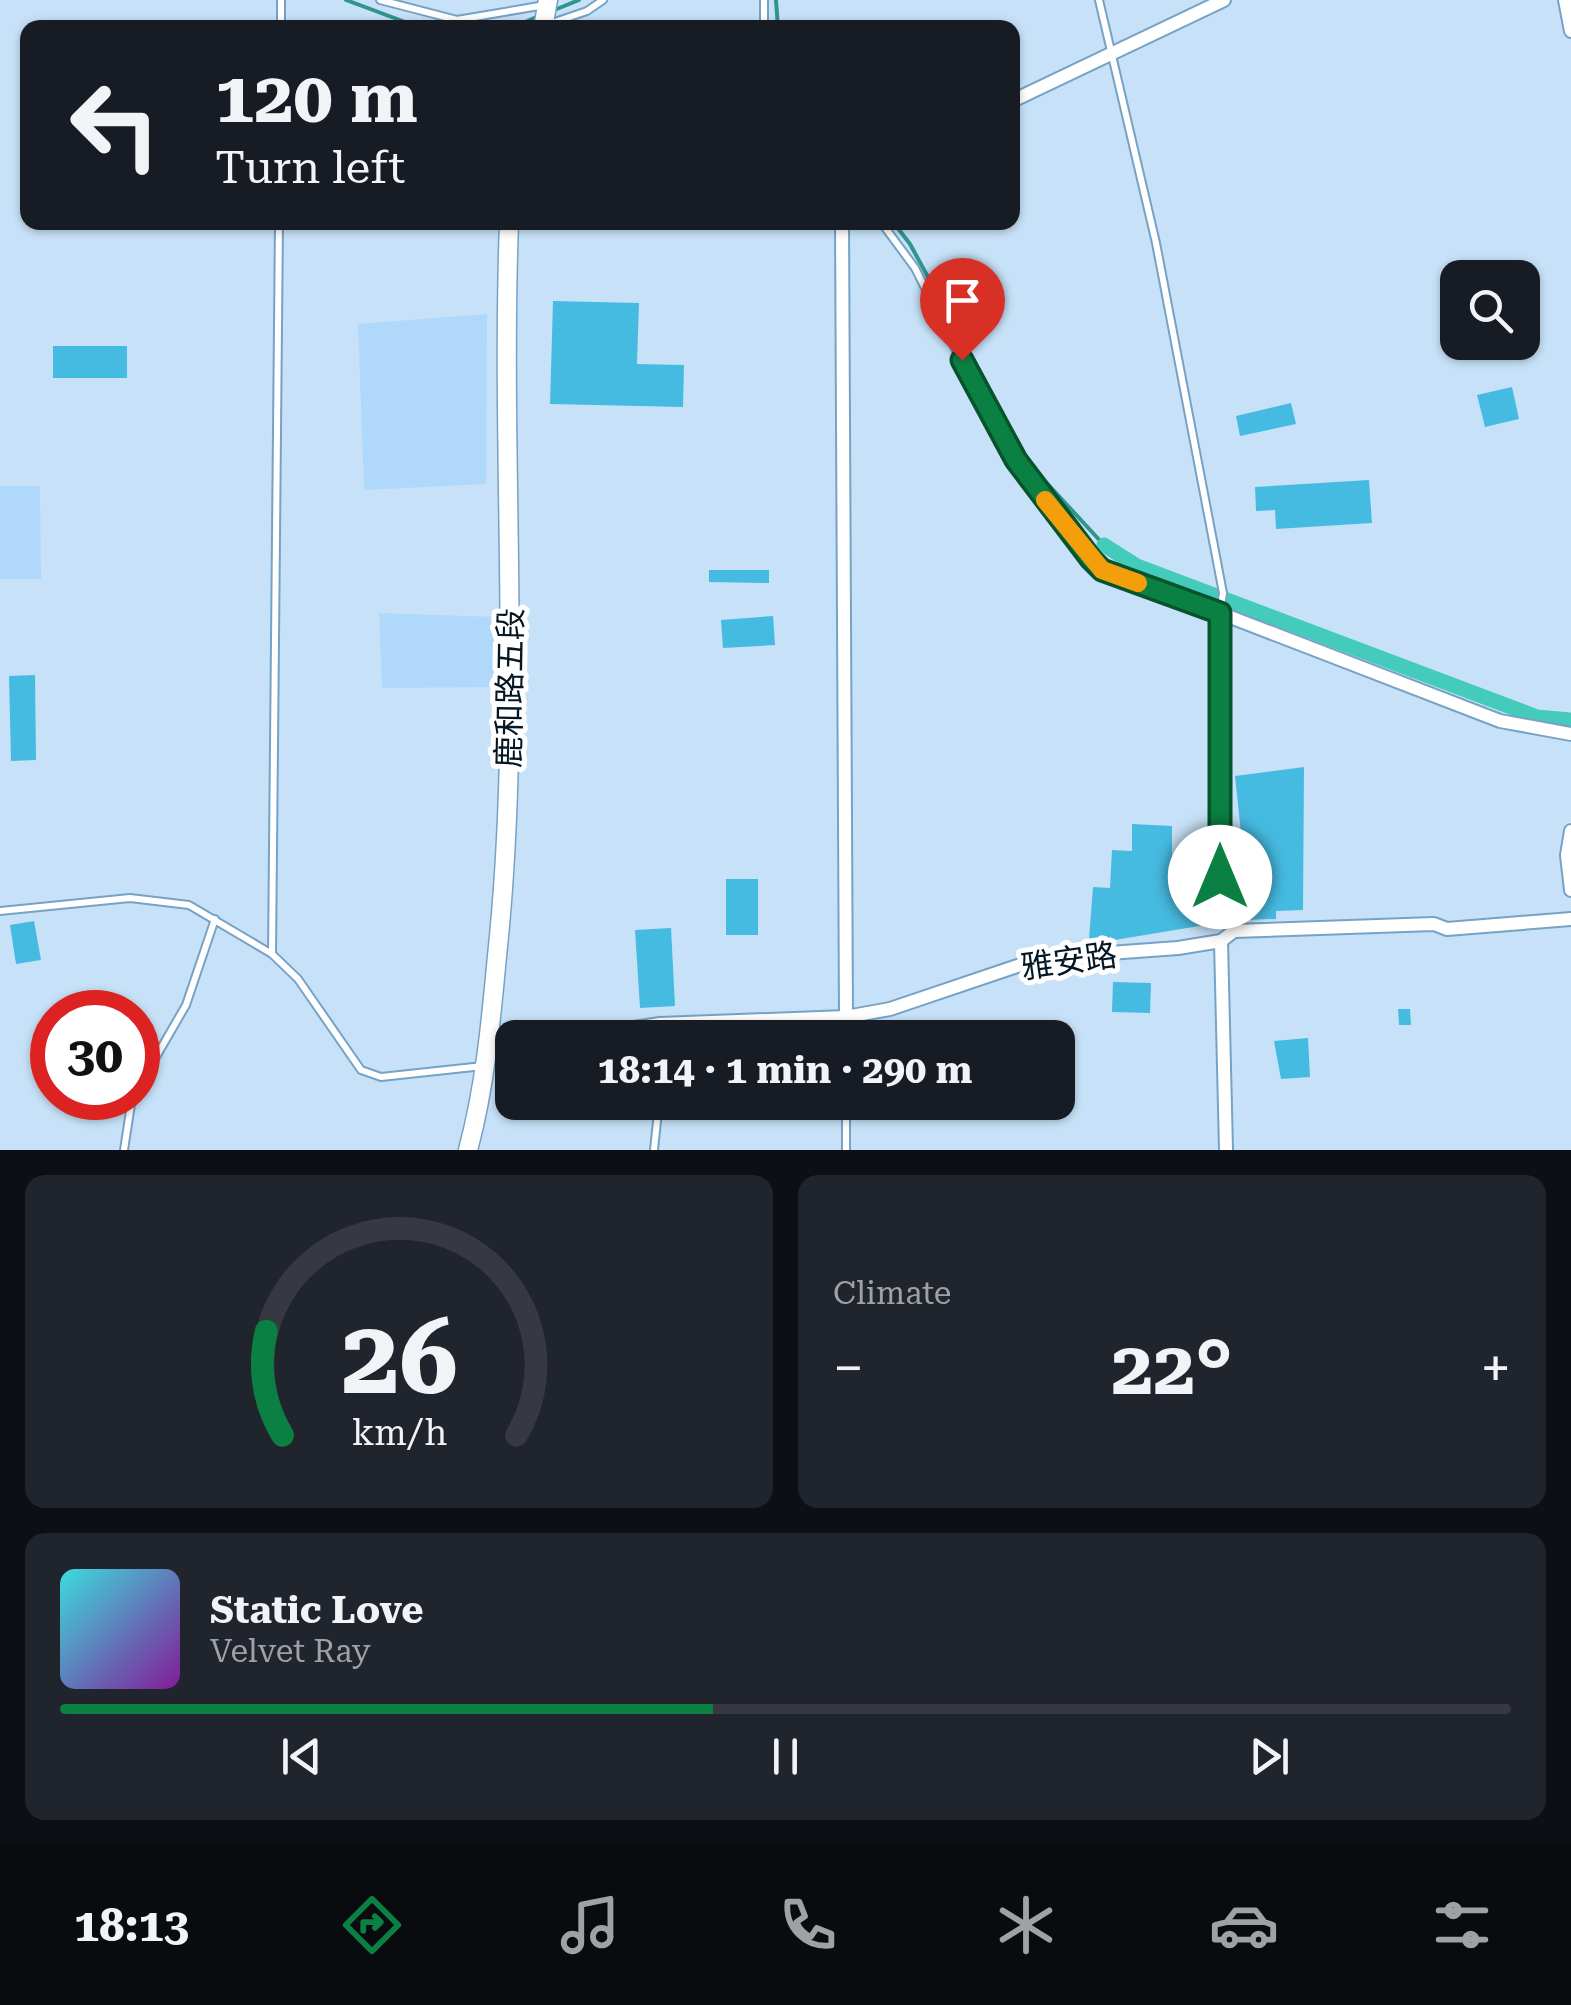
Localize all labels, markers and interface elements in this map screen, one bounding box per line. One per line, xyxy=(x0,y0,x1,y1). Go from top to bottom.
text: 120 m xyxy=(215,57,418,139)
icon: left xyxy=(50,60,180,190)
text: Turn left xyxy=(215,141,405,194)
pin xyxy=(920,258,1005,361)
map controls xyxy=(1440,260,1540,360)
button: search xyxy=(1440,260,1540,360)
icon: arrive xyxy=(935,273,990,328)
street label: 鹿和路五段 xyxy=(490,608,530,768)
position arrow xyxy=(1168,825,1272,929)
street label: 雅安路 xyxy=(1019,936,1119,986)
speed limit sign: 30 xyxy=(30,990,160,1120)
text: 18:14 · 1 min · 290 m xyxy=(598,1048,972,1092)
text: Climate xyxy=(833,1274,951,1312)
text: 26 xyxy=(341,1297,457,1418)
text: 22° xyxy=(1111,1324,1233,1412)
text: − xyxy=(833,1336,864,1400)
text: + xyxy=(1480,1336,1511,1400)
text: km/h xyxy=(351,1412,447,1454)
text: Static Love xyxy=(210,1588,423,1632)
text: Velvet Ray xyxy=(210,1632,371,1670)
icon: previous xyxy=(274,1729,329,1784)
icon: pause xyxy=(758,1729,813,1784)
icon: next xyxy=(1242,1729,1297,1784)
icon: directions xyxy=(337,1890,407,1960)
icon: music xyxy=(555,1890,625,1960)
icon: phone xyxy=(773,1890,843,1960)
icon: climate xyxy=(991,1890,1061,1960)
icon: car xyxy=(1209,1890,1279,1960)
icon: filters xyxy=(1427,1890,1497,1960)
text: 18:13 xyxy=(74,1899,189,1952)

